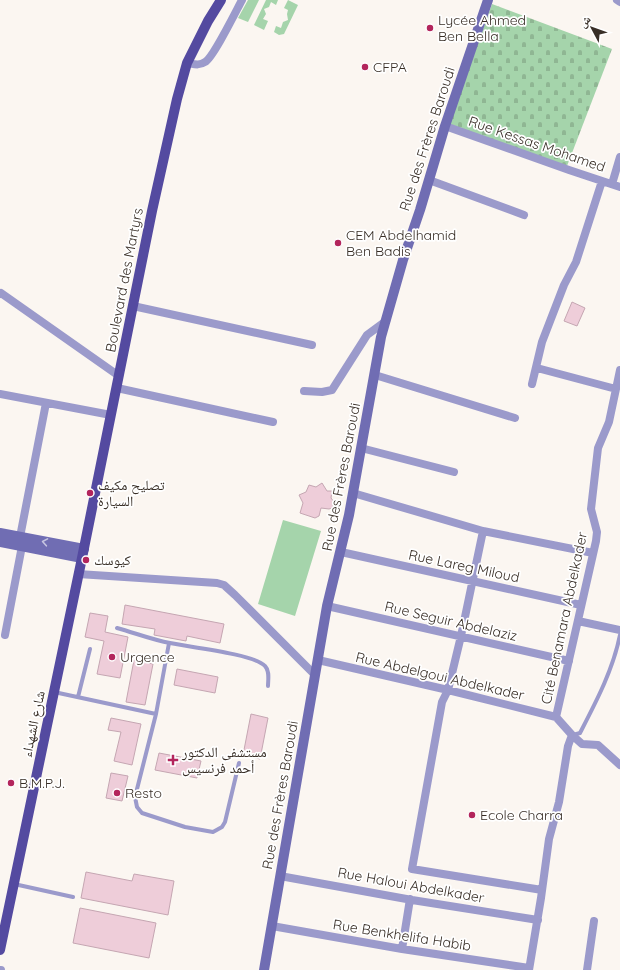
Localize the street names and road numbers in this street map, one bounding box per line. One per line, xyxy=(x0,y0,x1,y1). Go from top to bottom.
street label: Rue des Frères Baroudi xyxy=(395,65,459,213)
street label: Rue Kessas Mohamed xyxy=(466,112,608,176)
street label: Boulevard des Martyrs xyxy=(101,206,147,354)
street label: Rue des Frères Baroudi xyxy=(318,401,364,553)
street label: Cité Benamara Abdelkader xyxy=(537,530,591,706)
street label: Rue Lareg Miloud xyxy=(407,545,521,587)
street label: Rue Seguir Abdelaziz xyxy=(383,597,519,645)
street label: Rue Abdelgoui Abdelkader xyxy=(354,648,527,704)
street label: شارع الشهداء xyxy=(17,689,50,759)
street label: Rue des Frères Baroudi xyxy=(258,719,302,871)
street label: Rue Haloui Abdelkader xyxy=(336,863,486,907)
street label: Rue Benkhelifa Habib xyxy=(332,915,472,955)

